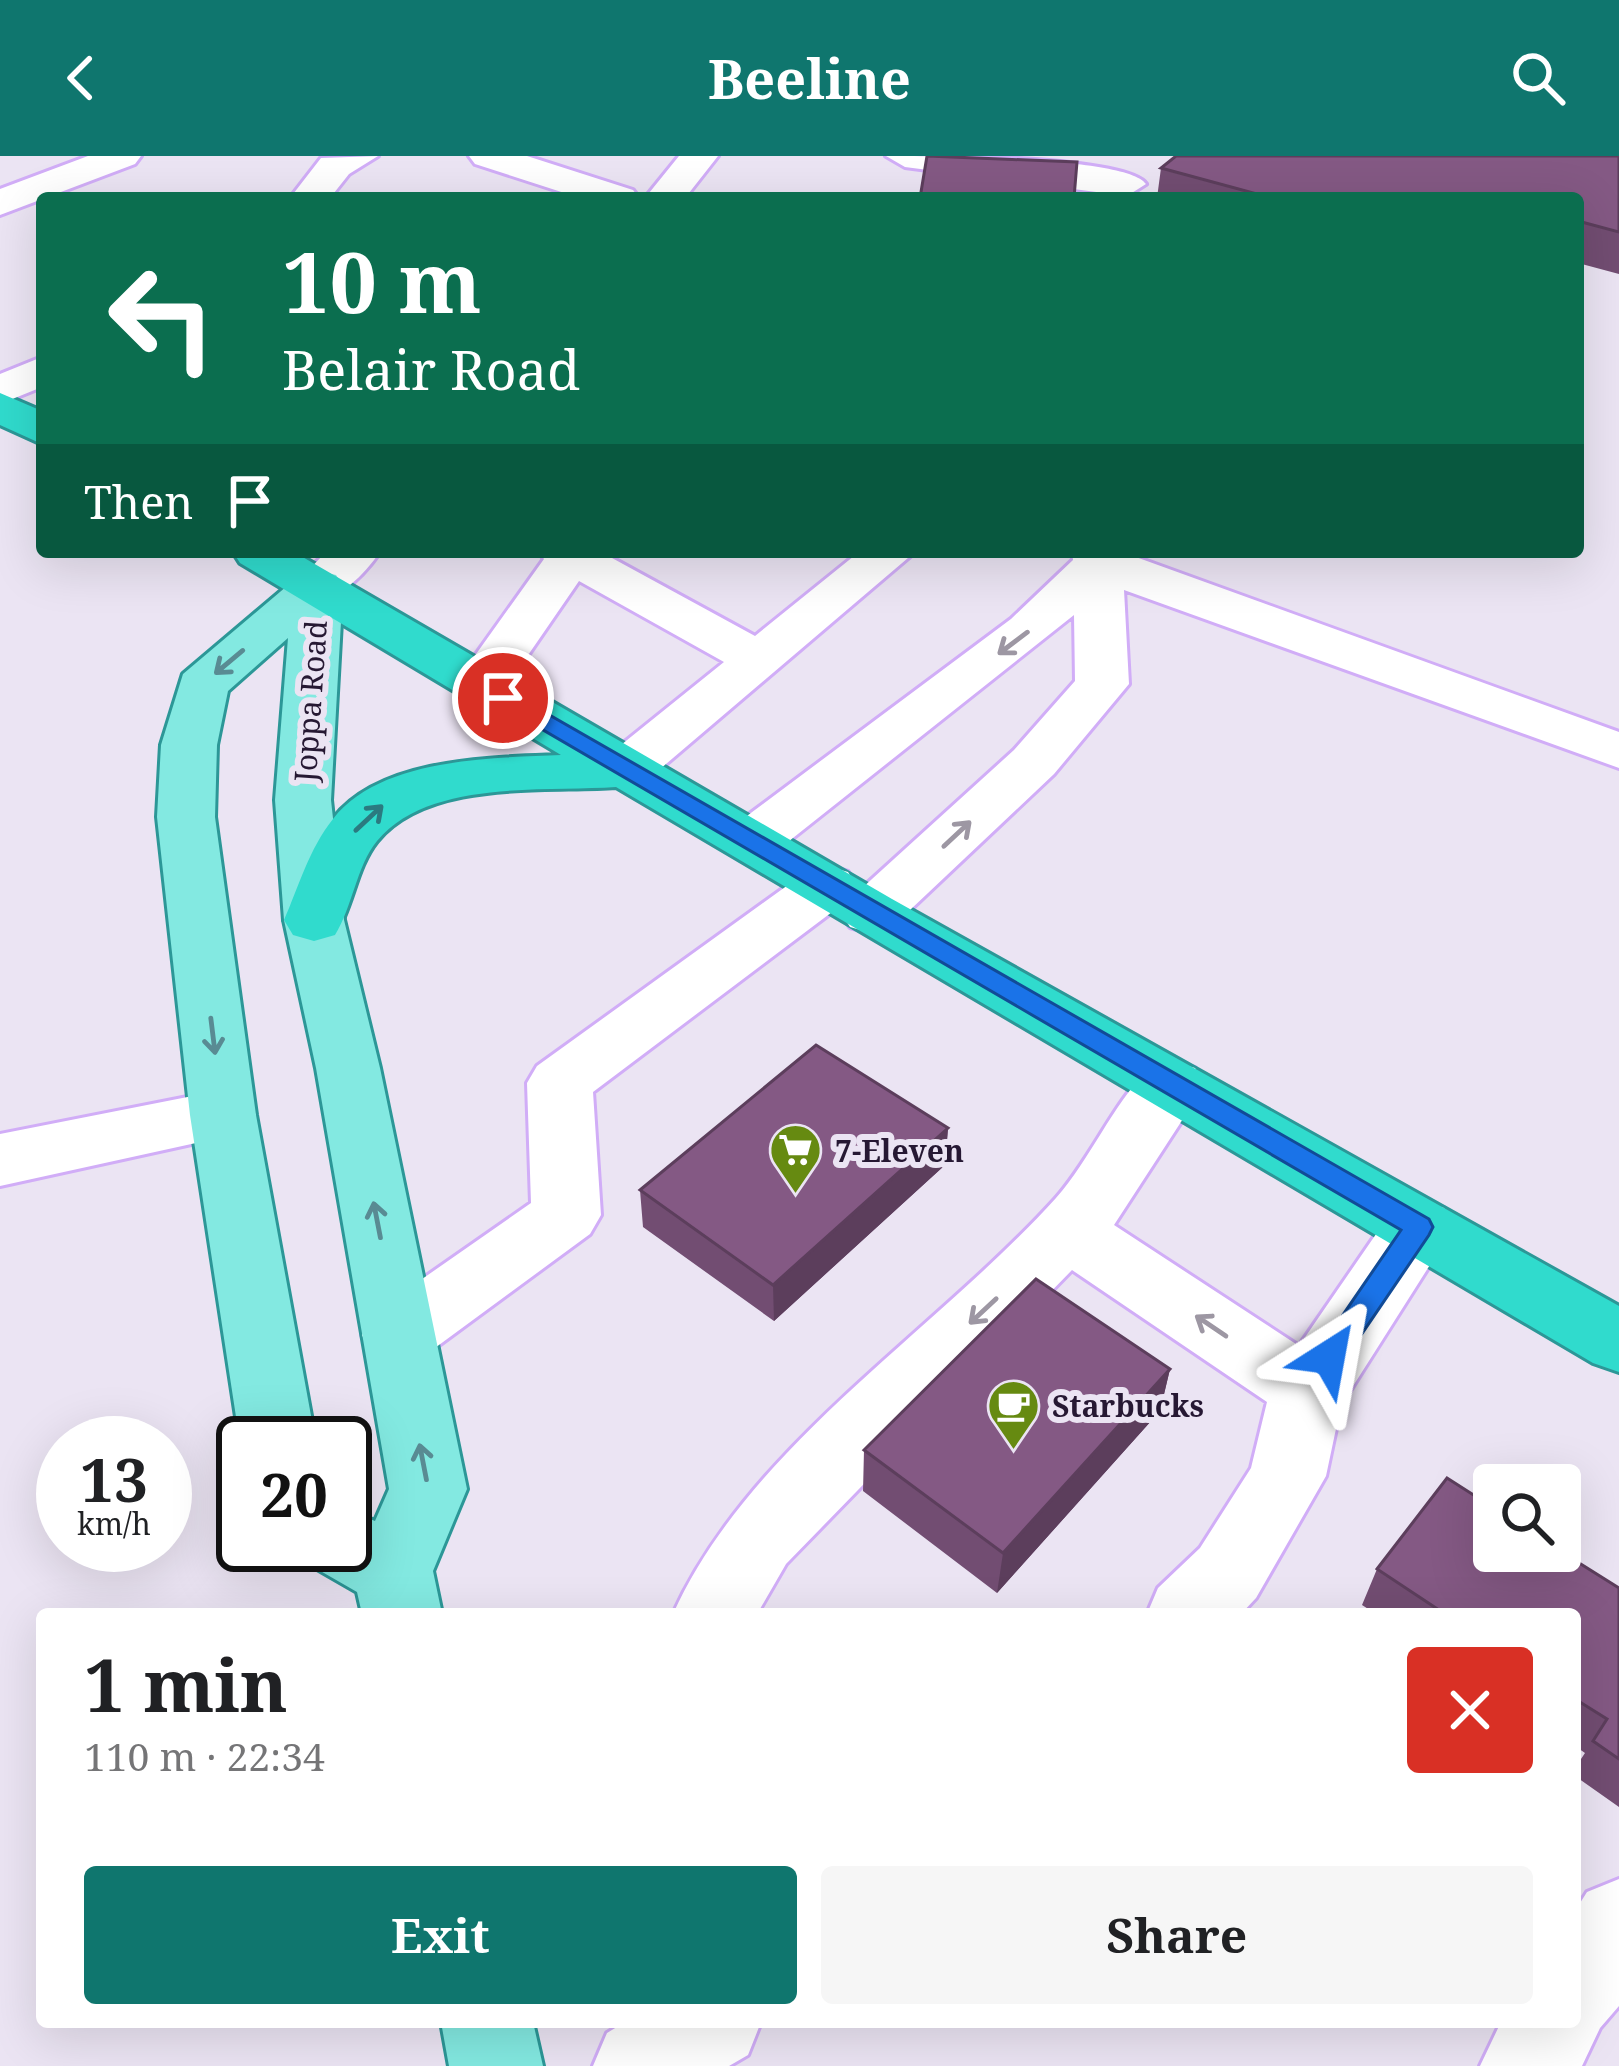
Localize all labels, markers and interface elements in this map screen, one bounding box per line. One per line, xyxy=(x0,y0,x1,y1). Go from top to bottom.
text: Beeline xyxy=(708,41,911,115)
icon: back xyxy=(48,45,114,111)
icon: search xyxy=(1505,45,1571,111)
text: 10 m xyxy=(282,223,482,338)
icon: left xyxy=(84,240,240,396)
text: Belair Road xyxy=(282,332,580,406)
icon: arrive xyxy=(217,468,283,534)
text: Then xyxy=(84,471,193,532)
street label: Joppa Road xyxy=(284,619,336,784)
one-way arrow xyxy=(997,629,1029,656)
pin xyxy=(452,647,554,749)
one-way arrow xyxy=(214,648,245,675)
icon: arrive xyxy=(470,665,536,731)
one-way arrow xyxy=(353,805,383,832)
one-way arrow xyxy=(942,820,971,848)
one-way arrow xyxy=(203,1016,225,1055)
supermarket icon: 7-Eleven xyxy=(768,1122,824,1196)
place label: 7-Eleven xyxy=(835,1130,964,1171)
one-way arrow xyxy=(364,1201,387,1240)
position arrow xyxy=(1266,1294,1392,1420)
one-way arrow xyxy=(969,1296,999,1325)
one-way arrow xyxy=(1195,1314,1229,1339)
cafe icon: Starbucks xyxy=(985,1377,1041,1451)
place label: Starbucks xyxy=(1052,1385,1204,1426)
speed limit sign: 20 xyxy=(216,1416,372,1572)
text: 13 xyxy=(80,1438,148,1520)
one-way arrow xyxy=(411,1443,433,1482)
map controls xyxy=(1473,1464,1581,1572)
button: search xyxy=(1473,1464,1581,1572)
text: km/h xyxy=(77,1503,151,1544)
text: 1 min xyxy=(84,1635,288,1733)
button: close xyxy=(1407,1647,1533,1773)
text: 110 m · 22:34 xyxy=(84,1729,325,1782)
button: Exit xyxy=(84,1866,797,2004)
button: Share xyxy=(821,1866,1533,2004)

